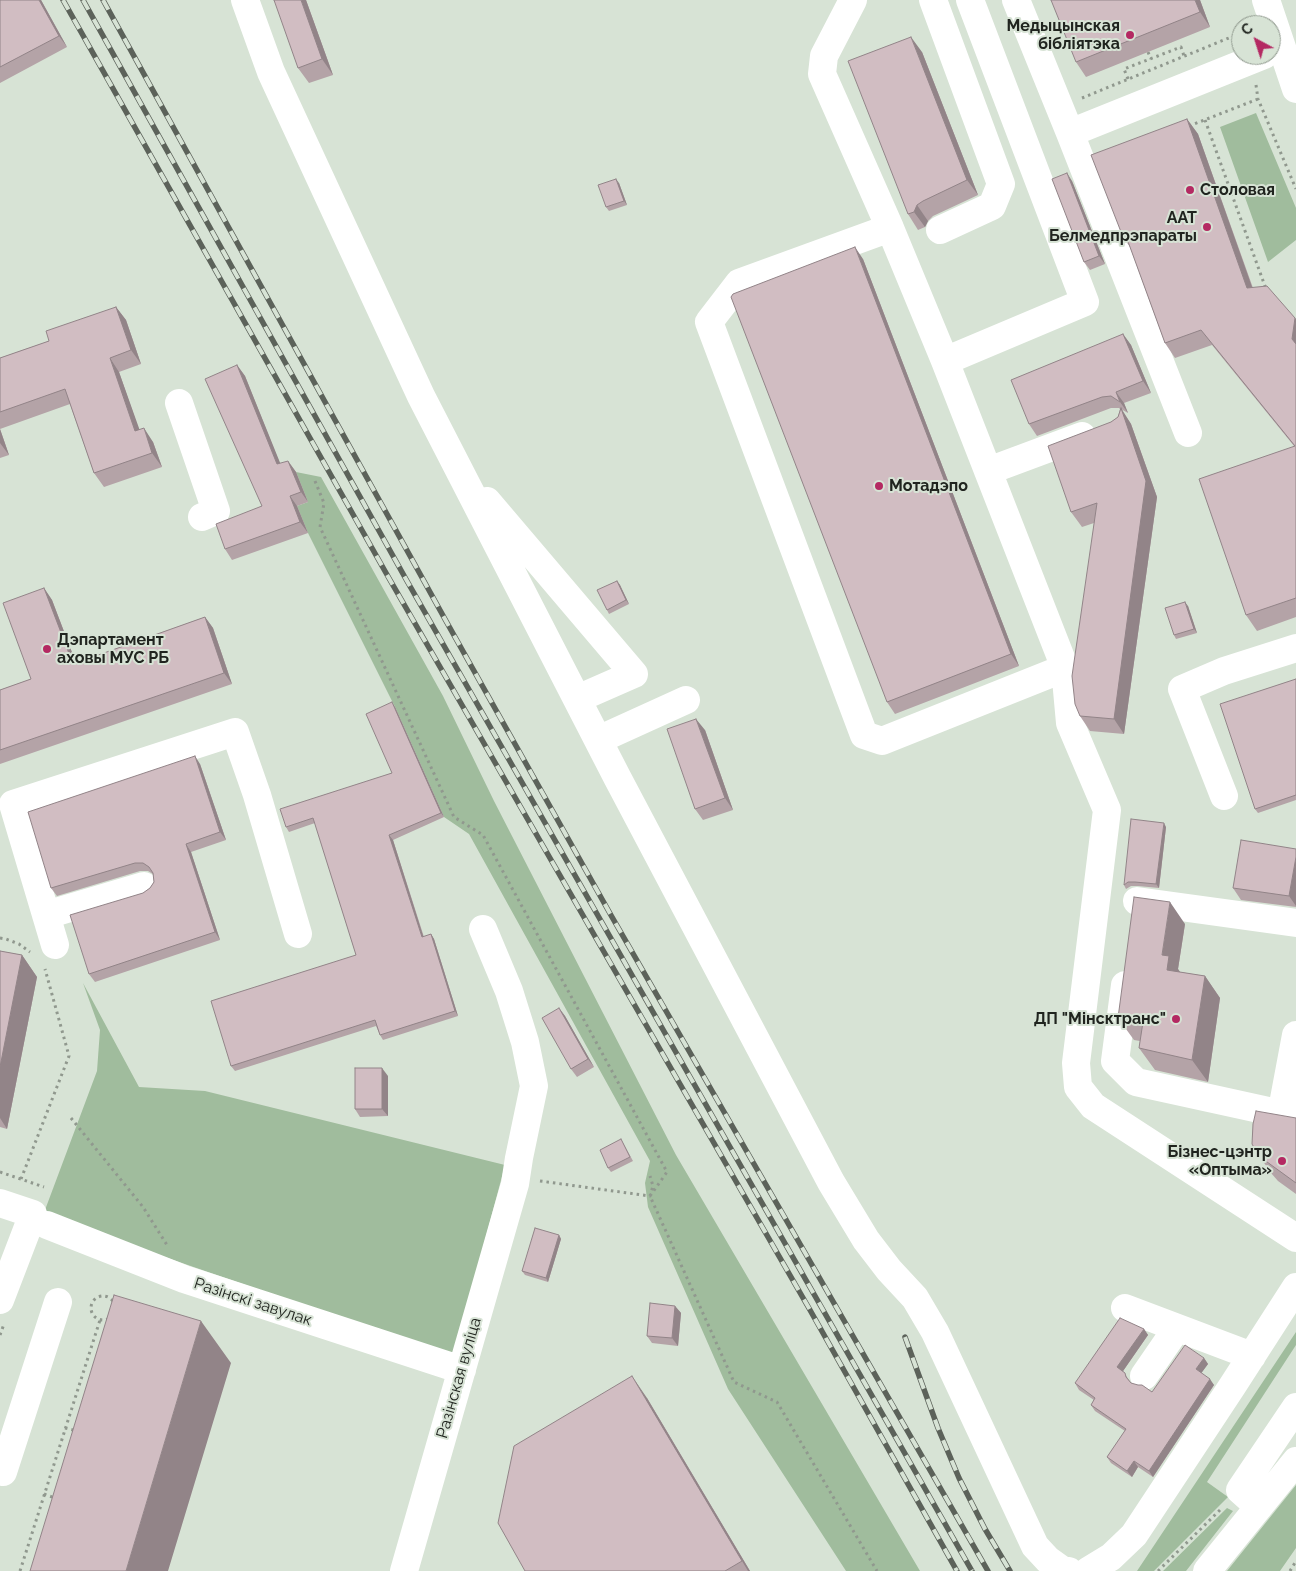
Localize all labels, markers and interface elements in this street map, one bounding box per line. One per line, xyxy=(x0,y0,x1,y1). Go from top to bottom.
north arrow xyxy=(1231,15,1281,65)
place label: Медыцынская бібліятэка xyxy=(1007,16,1120,54)
text: С xyxy=(1238,20,1256,38)
marker: Медыцынская бібліятэка xyxy=(1124,29,1136,41)
place label: Столовая xyxy=(1200,180,1275,200)
marker: Столовая xyxy=(1184,184,1196,196)
place label: ААТ Белмедпрэпараты xyxy=(1049,208,1197,246)
marker: ААТ Белмедпрэпараты xyxy=(1201,221,1213,233)
place label: Мотадэпо xyxy=(889,476,968,496)
marker: Мотадэпо xyxy=(873,480,885,492)
place label: Дэпартамент аховы МУС РБ xyxy=(57,630,169,668)
marker: Дэпартамент аховы МУС РБ xyxy=(41,643,53,655)
place label: ДП "Мінсктранс" xyxy=(1034,1009,1166,1029)
marker: ДП "Мінсктранс" xyxy=(1170,1013,1182,1025)
place label: Бізнес-цэнтр «Оптыма» xyxy=(1168,1142,1272,1180)
marker: Бізнес-цэнтр «Оптыма» xyxy=(1276,1155,1288,1167)
street label: Разінскі завулак xyxy=(192,1274,314,1330)
street label: Разінская вуліца xyxy=(433,1315,485,1441)

